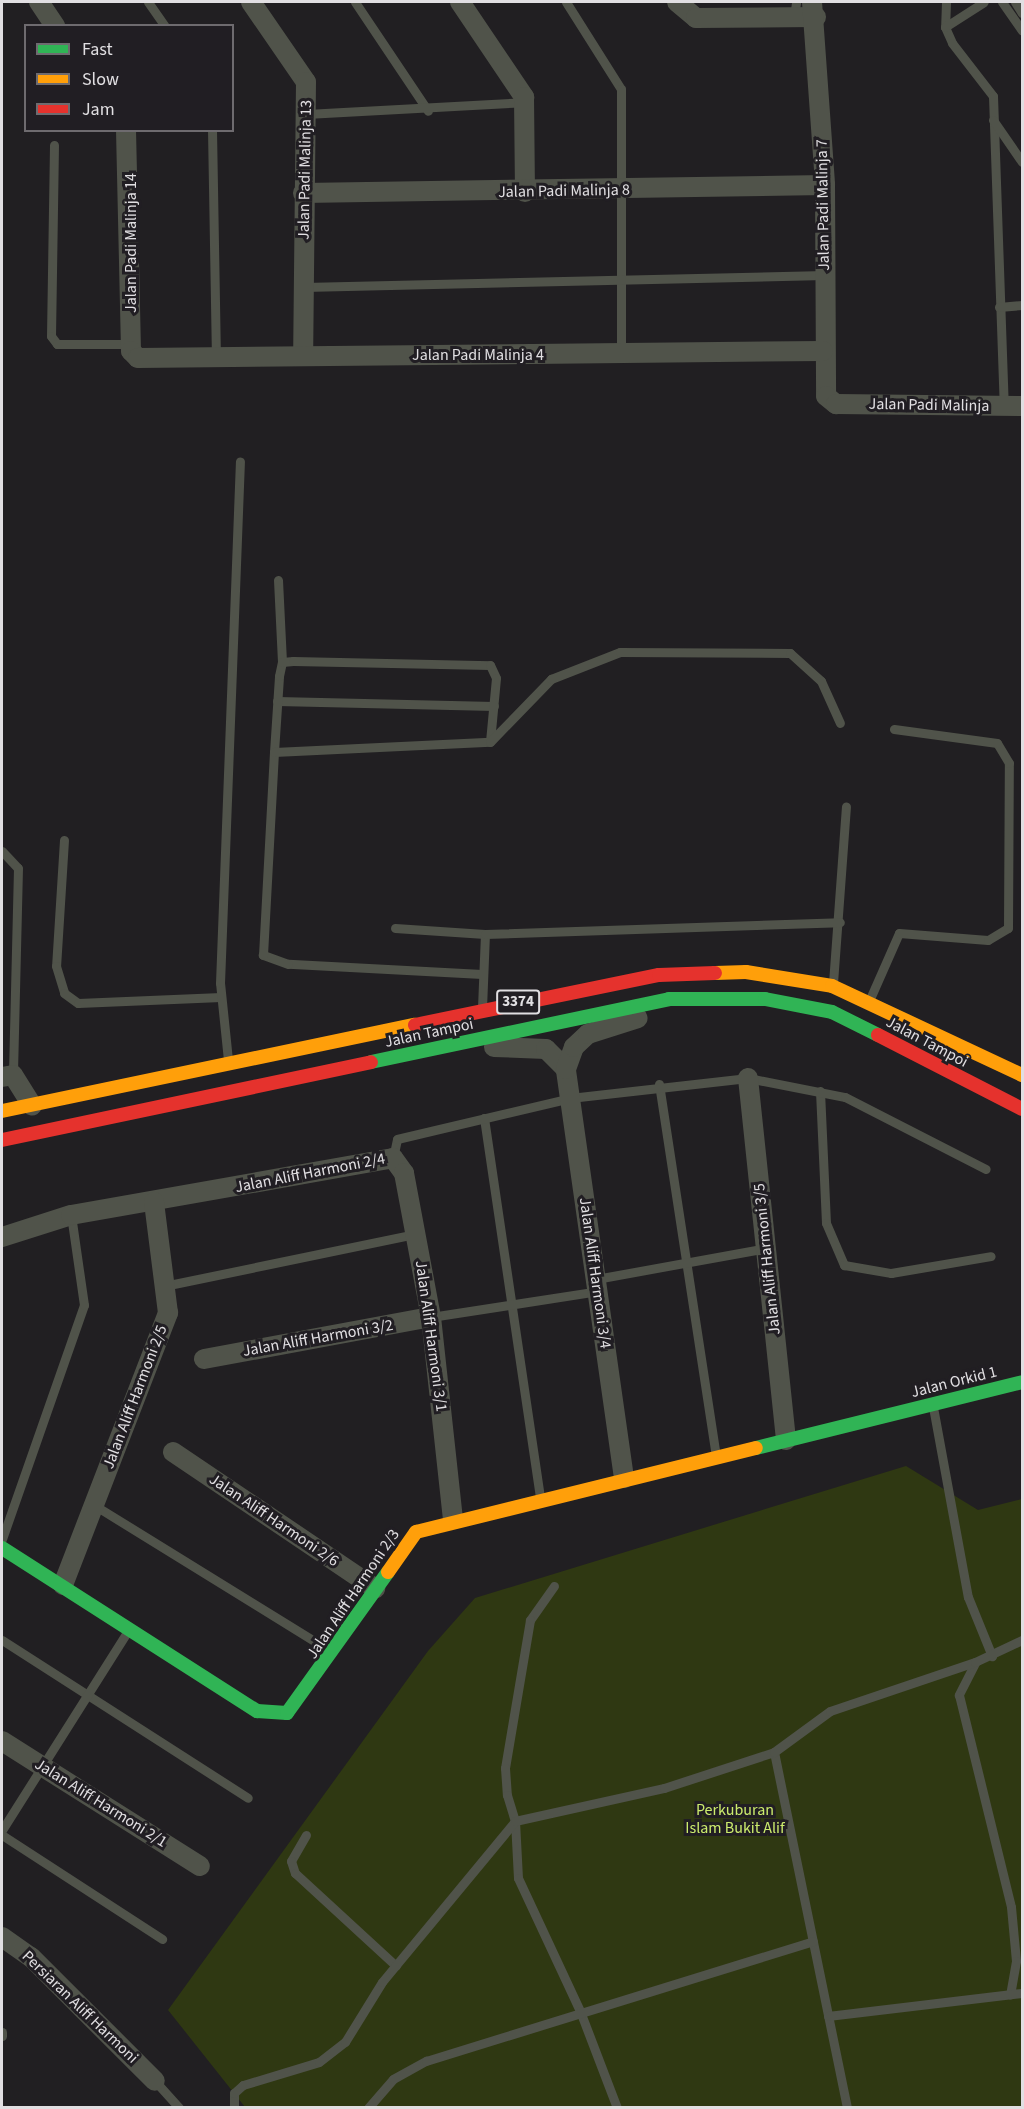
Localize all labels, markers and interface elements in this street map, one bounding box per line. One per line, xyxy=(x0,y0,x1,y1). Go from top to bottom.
legend xyxy=(24,24,234,132)
text: Fast xyxy=(82,37,113,62)
text: Slow xyxy=(82,67,119,92)
text: Jam xyxy=(82,97,115,122)
street label: Jalan Padi Malinja 13 xyxy=(294,100,316,240)
street label: Jalan Padi Malinja 7 xyxy=(812,139,834,271)
street label: Jalan Padi Malinja 14 xyxy=(121,173,141,313)
street label: Jalan Padi Malinja 8 xyxy=(498,180,630,202)
street label: Jalan Padi Malinja 4 xyxy=(412,345,544,365)
street label: Jalan Padi Malinja xyxy=(868,394,990,416)
road number: 3374 xyxy=(496,990,540,1014)
street label: Jalan Tampoi xyxy=(883,1012,971,1072)
street label: Jalan Tampoi xyxy=(383,1014,475,1052)
street label: Jalan Aliff Harmoni 2/4 xyxy=(233,1149,387,1197)
street label: Jalan Aliff Harmoni 3/5 xyxy=(749,1182,785,1336)
street label: Jalan Aliff Harmoni 3/4 xyxy=(575,1196,615,1350)
street label: Jalan Aliff Harmoni 3/1 xyxy=(411,1259,451,1413)
street label: Jalan Aliff Harmoni 3/2 xyxy=(241,1315,395,1361)
street label: Jalan Aliff Harmoni 2/5 xyxy=(99,1322,171,1472)
street label: Jalan Orkid 1 xyxy=(909,1362,999,1402)
street label: Jalan Aliff Harmoni 2/6 xyxy=(205,1469,343,1571)
street label: Jalan Aliff Harmoni 2/3 xyxy=(302,1525,404,1663)
street label: Jalan Aliff Harmoni 2/1 xyxy=(31,1754,171,1852)
park label: Perkuburan Islam Bukit Alif xyxy=(685,1800,785,1838)
street label: Persiaran Aliff Harmoni xyxy=(18,1947,142,2067)

